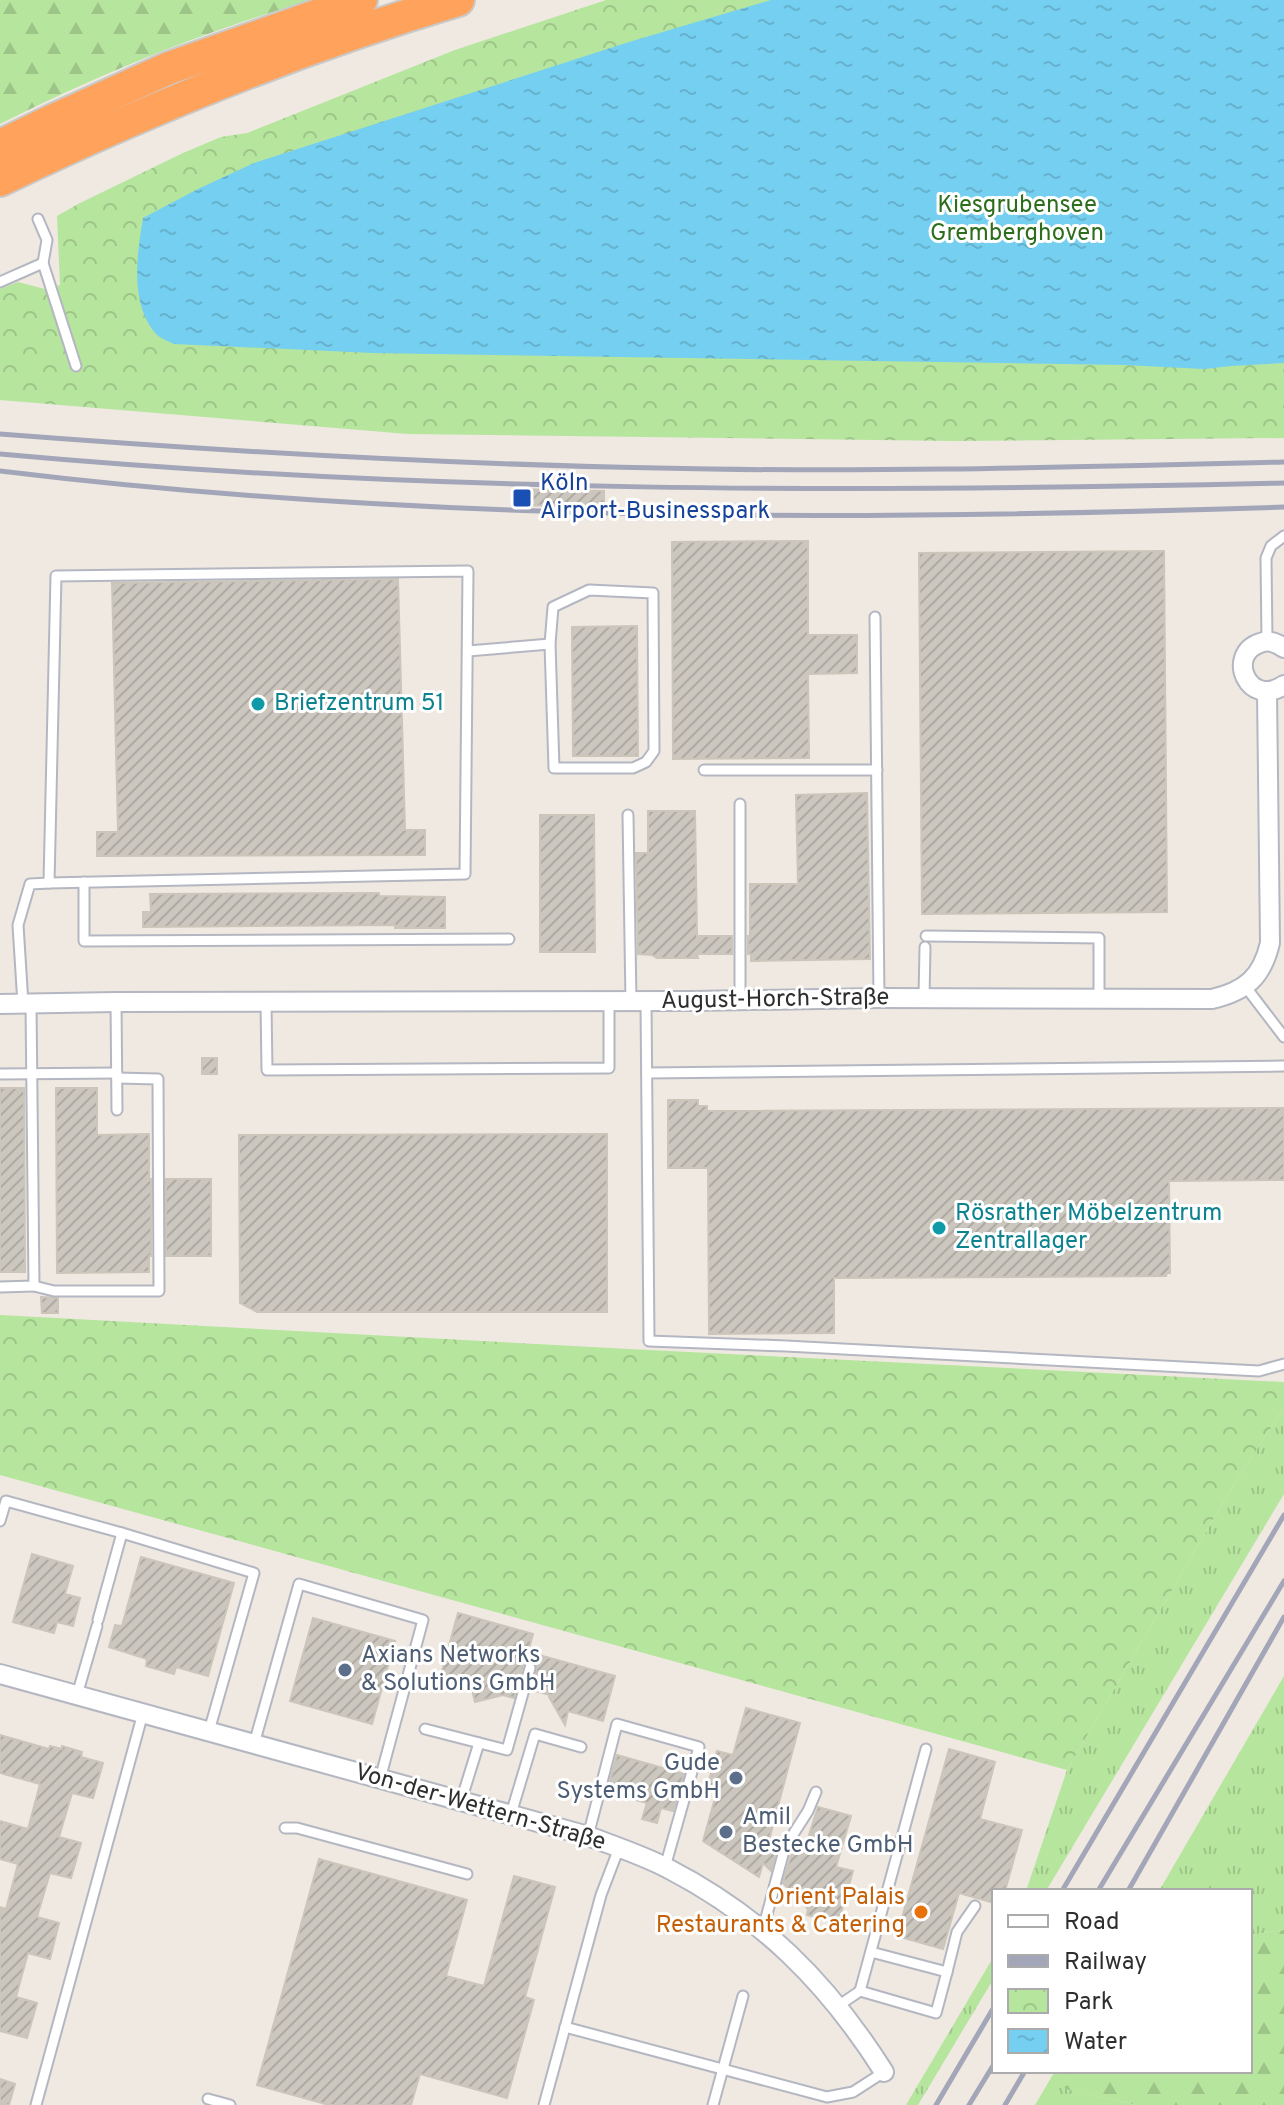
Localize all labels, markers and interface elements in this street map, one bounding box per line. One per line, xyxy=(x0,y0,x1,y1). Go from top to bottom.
park label: Kiesgrubensee Gremberghoven xyxy=(930,191,1104,249)
place label: Köln Airport-Businesspark xyxy=(540,469,770,527)
marker: Köln Airport-Businesspark xyxy=(511,487,533,509)
place label: Briefzentrum 51 xyxy=(274,689,445,719)
marker: Briefzentrum 51 xyxy=(249,695,267,713)
street label: August-Horch-Straße xyxy=(661,983,889,1017)
place label: Rösrather Möbelzentrum Zentrallager xyxy=(955,1199,1222,1257)
marker: Rösrather Möbelzentrum Zentrallager xyxy=(930,1219,948,1237)
place label: Axians Networks & Solutions GmbH xyxy=(361,1641,556,1699)
marker: Axians Networks & Solutions GmbH xyxy=(336,1661,354,1679)
place label: Gude Systems GmbH xyxy=(557,1749,720,1807)
street label: Von-der-Wettern-Straße xyxy=(351,1758,609,1858)
marker: Gude Systems GmbH xyxy=(727,1769,745,1787)
place label: Amil Bestecke GmbH xyxy=(742,1803,914,1861)
marker: Amil Bestecke GmbH xyxy=(717,1823,735,1841)
place label: Orient Palais Restaurants & Catering xyxy=(656,1883,905,1941)
legend xyxy=(992,1889,1252,2073)
marker: Orient Palais Restaurants & Catering xyxy=(912,1903,930,1921)
text: Road xyxy=(1064,1908,1120,1938)
text: Railway xyxy=(1064,1948,1147,1978)
text: Park xyxy=(1064,1988,1114,2018)
text: Water xyxy=(1064,2028,1127,2058)

